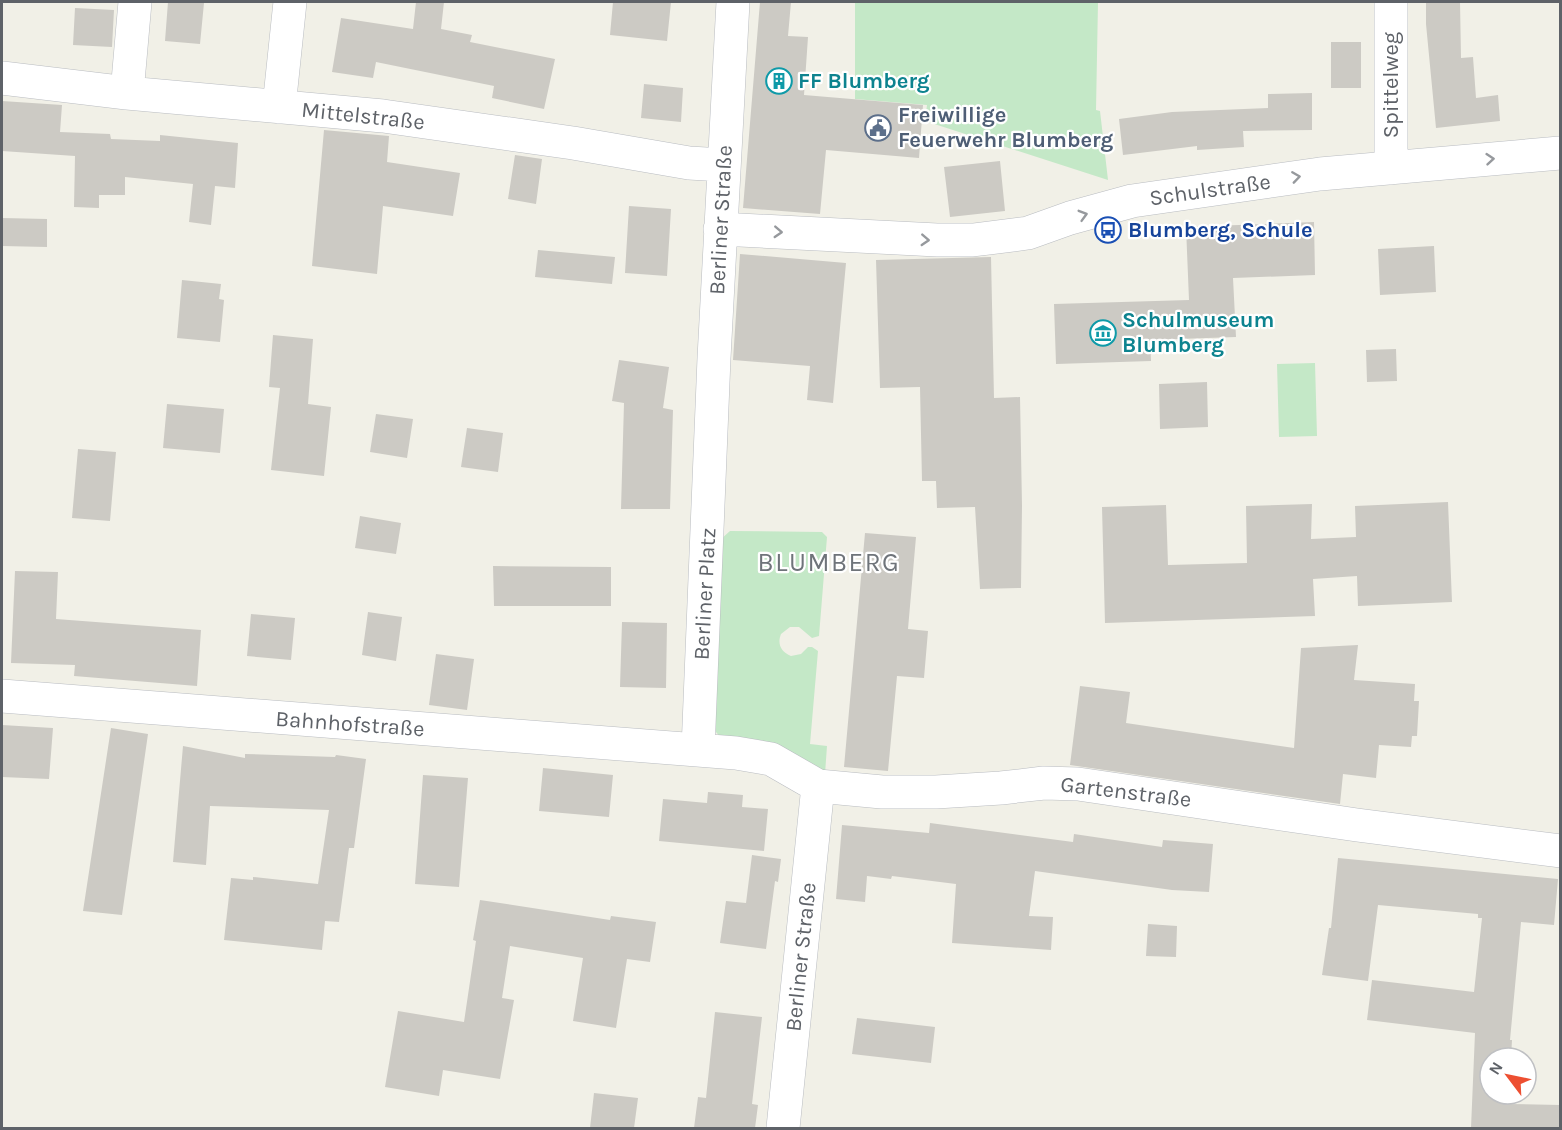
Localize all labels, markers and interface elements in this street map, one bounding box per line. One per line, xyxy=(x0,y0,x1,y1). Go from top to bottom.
street label: Spittelweg xyxy=(1378,31,1404,138)
building icon: FF Blumberg xyxy=(764,66,794,96)
place label: FF Blumberg xyxy=(798,68,930,94)
street label: Mittelstraße xyxy=(300,97,426,135)
place label: Freiwillige Feuerwehr Blumberg xyxy=(898,102,1114,153)
public building icon: Freiwillige Feuerwehr Blumberg xyxy=(863,113,893,143)
street label: Berliner Straße xyxy=(704,145,738,295)
one-way arrow xyxy=(1485,153,1494,166)
street label: Schulstraße xyxy=(1148,169,1272,211)
one-way arrow xyxy=(1291,172,1300,184)
one-way arrow xyxy=(1078,209,1088,222)
bus stop icon: Blumberg, Schule xyxy=(1093,215,1123,245)
place label: Blumberg, Schule xyxy=(1128,217,1313,243)
one-way arrow xyxy=(774,226,783,239)
one-way arrow xyxy=(920,233,929,246)
place label: Schulmuseum Blumberg xyxy=(1122,307,1274,358)
museum icon: Schulmuseum Blumberg xyxy=(1088,318,1118,348)
street label: Berliner Platz xyxy=(689,527,721,661)
district label: BLUMBERG xyxy=(758,547,900,578)
street label: Bahnhofstraße xyxy=(275,706,425,742)
street label: Gartenstraße xyxy=(1059,771,1193,813)
street label: Berliner Straße xyxy=(780,881,822,1033)
north arrow xyxy=(1478,1046,1538,1106)
text: N xyxy=(1485,1058,1507,1078)

